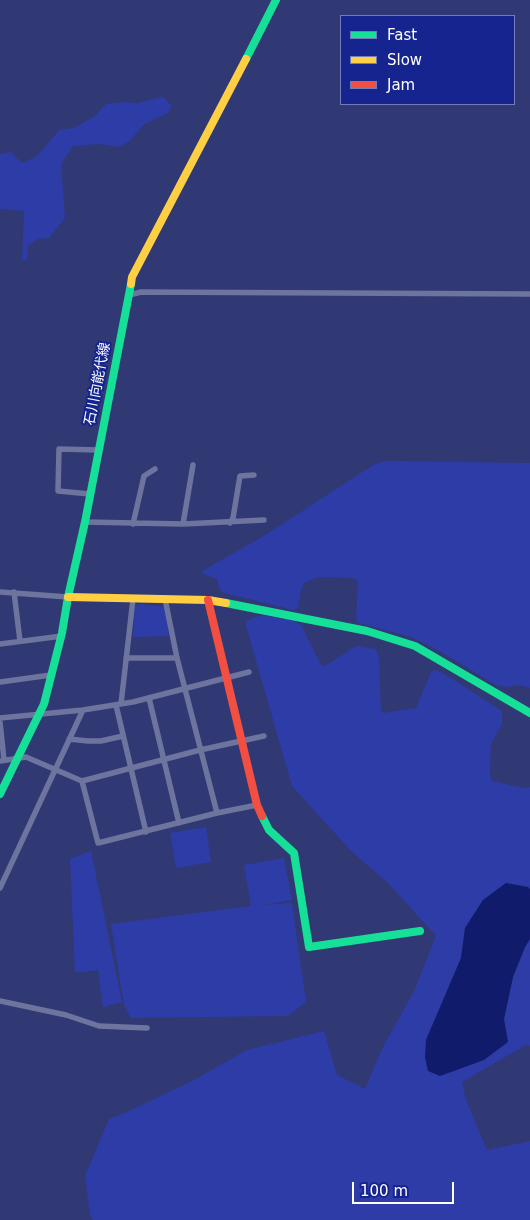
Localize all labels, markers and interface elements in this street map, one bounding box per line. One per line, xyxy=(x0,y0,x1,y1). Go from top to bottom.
legend xyxy=(340,15,515,105)
text: Fast xyxy=(387,26,417,44)
text: Slow xyxy=(387,51,422,69)
text: Jam xyxy=(387,76,415,94)
street label: 石川向能代線 xyxy=(82,341,114,427)
scale bar xyxy=(355,1172,458,1204)
text: 100 m xyxy=(360,1182,408,1200)

